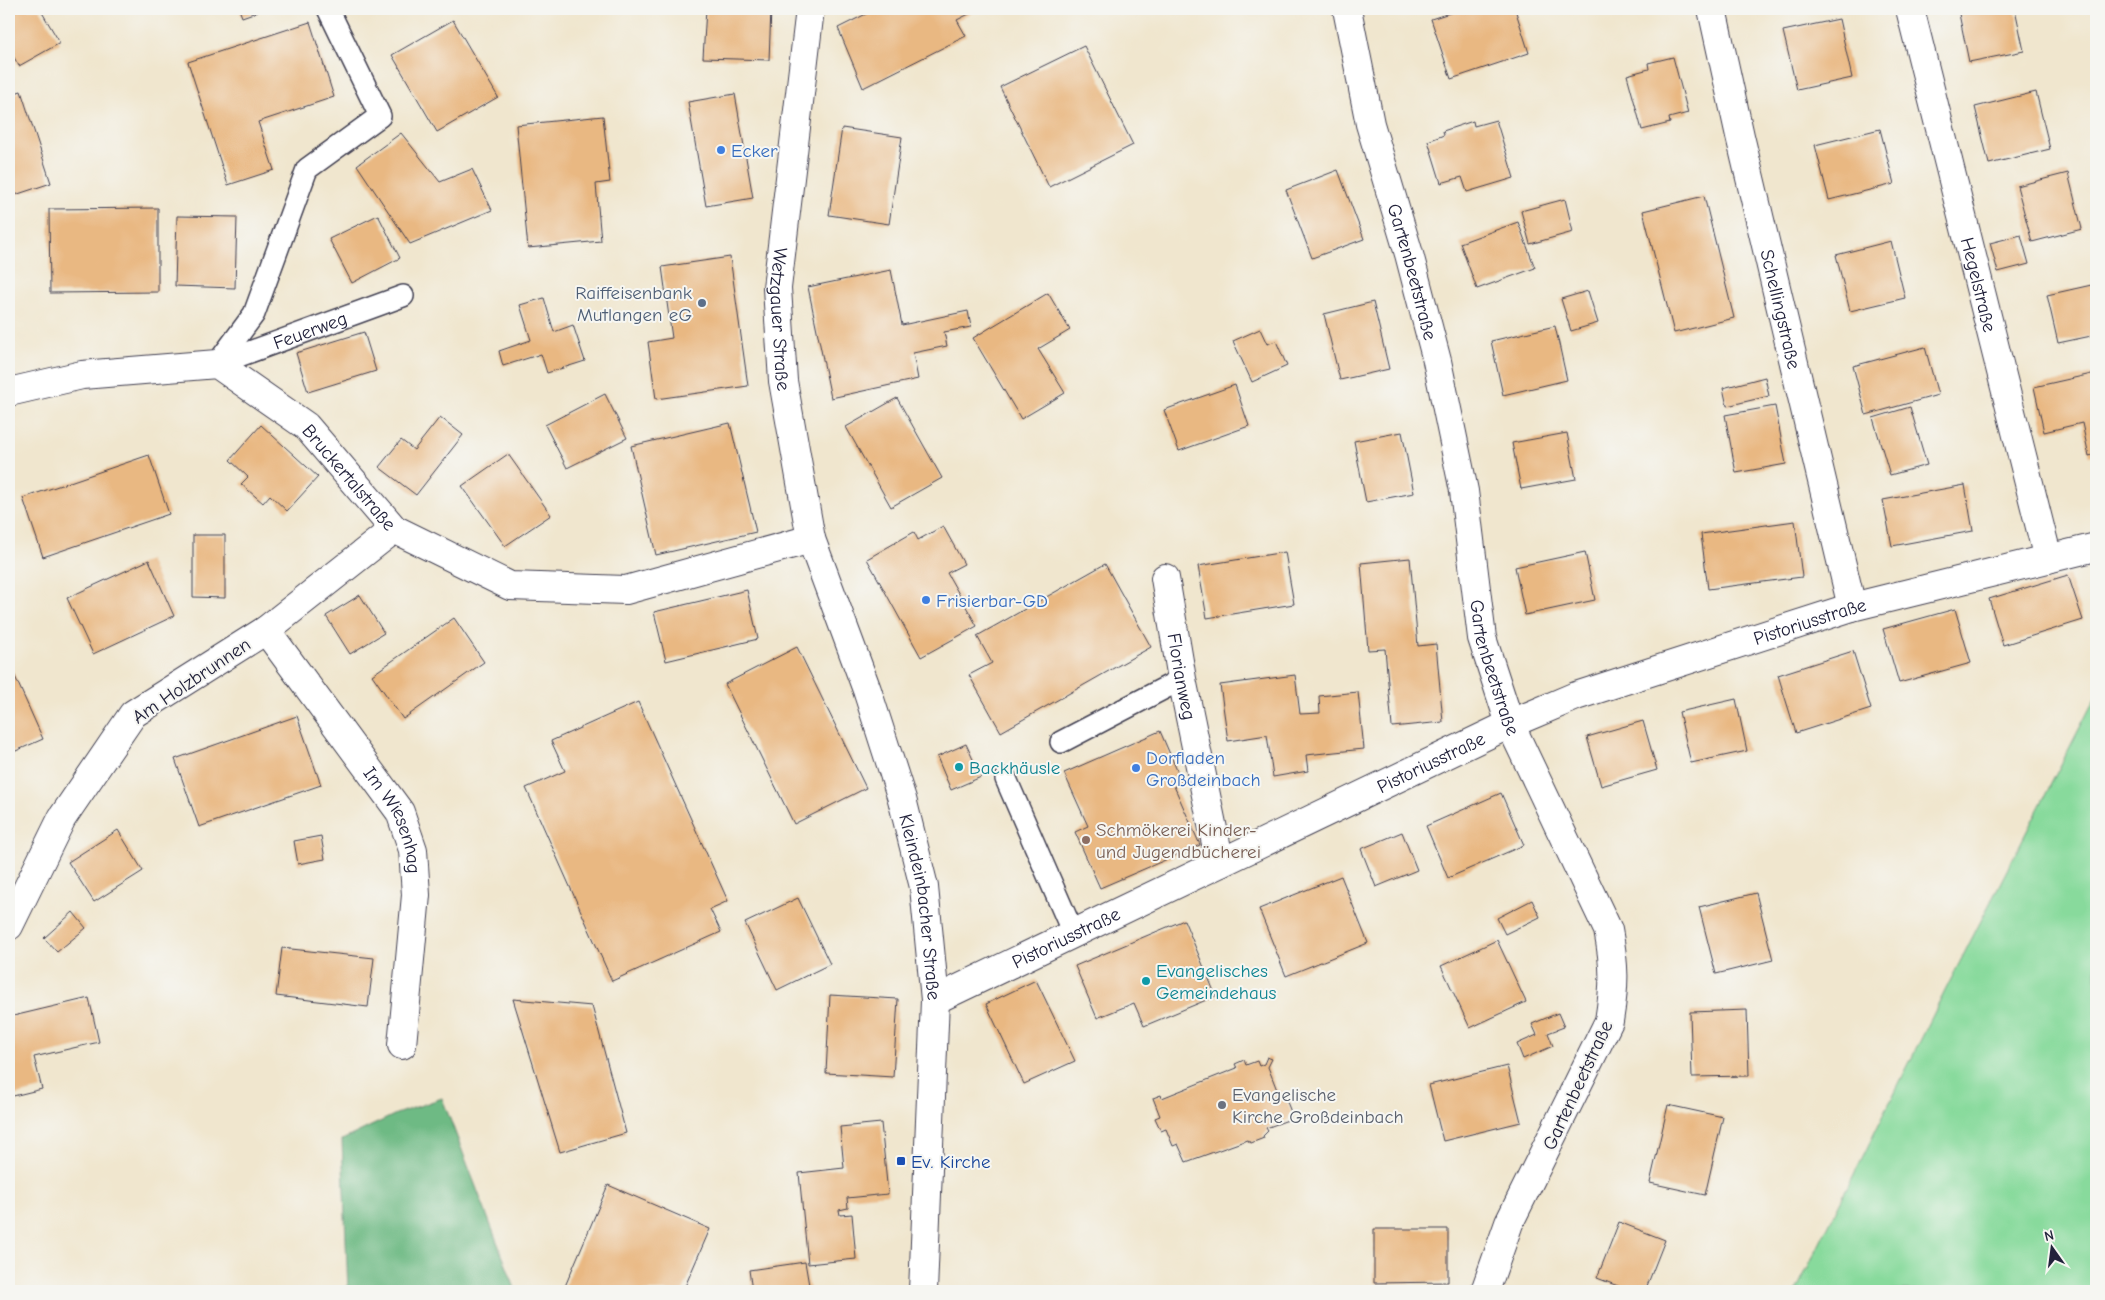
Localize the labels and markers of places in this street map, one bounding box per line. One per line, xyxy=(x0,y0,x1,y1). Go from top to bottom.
place label: Ecker xyxy=(731,140,778,162)
marker: Ecker xyxy=(715,144,727,156)
place label: Raiffeisenbank Mutlangen eG xyxy=(575,282,693,326)
marker: Raiffeisenbank Mutlangen eG xyxy=(696,297,708,309)
place label: Frisierbar-GD xyxy=(936,590,1048,612)
marker: Frisierbar-GD xyxy=(920,594,932,606)
place label: Dorfladen Großdeinbach xyxy=(1146,747,1261,791)
place label: Backhäusle xyxy=(969,757,1060,779)
marker: Backhäusle xyxy=(953,761,965,773)
marker: Dorfladen Großdeinbach xyxy=(1130,762,1142,774)
place label: Schmökerei Kinder- und Jugendbücherei xyxy=(1096,819,1261,863)
marker: Schmökerei Kinder- und Jugendbücherei xyxy=(1080,834,1092,846)
place label: Evangelisches Gemeindehaus xyxy=(1156,960,1276,1004)
marker: Evangelisches Gemeindehaus xyxy=(1140,975,1152,987)
place label: Evangelische Kirche Großdeinbach xyxy=(1232,1084,1404,1128)
marker: Evangelische Kirche Großdeinbach xyxy=(1216,1099,1228,1111)
place label: Ev. Kirche xyxy=(911,1151,990,1173)
marker: Ev. Kirche xyxy=(895,1155,907,1167)

